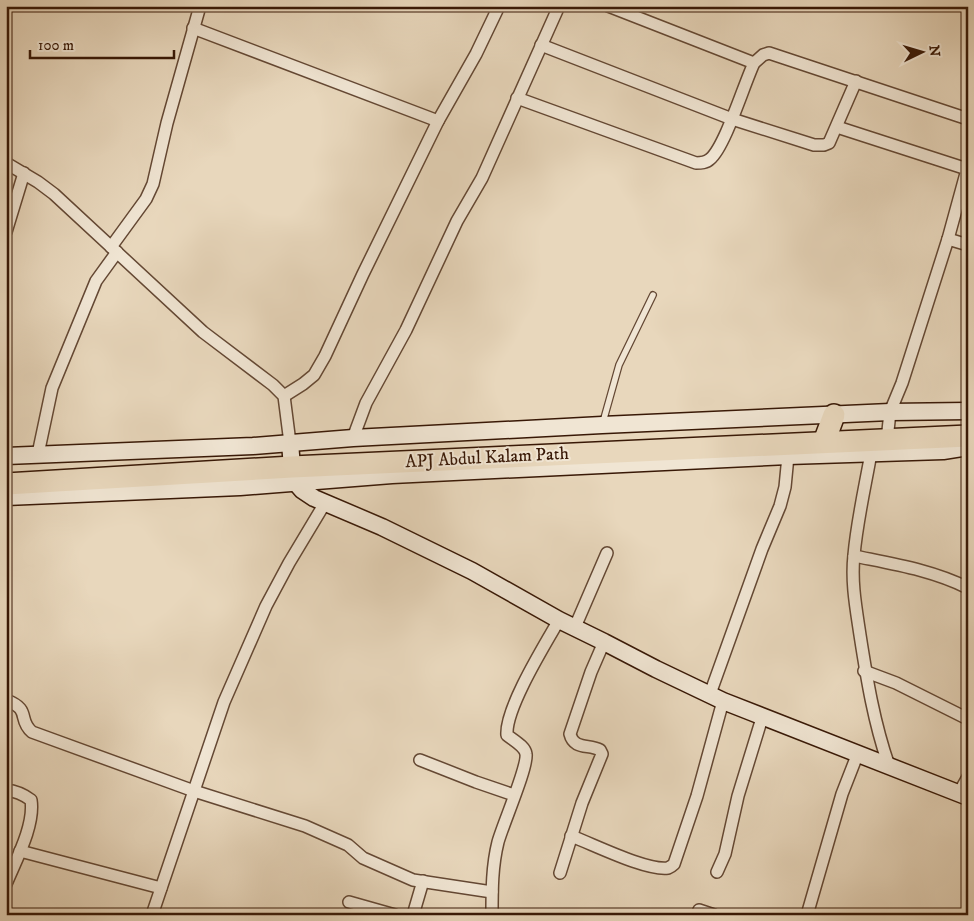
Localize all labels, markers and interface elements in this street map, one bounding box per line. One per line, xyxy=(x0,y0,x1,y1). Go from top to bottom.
scale bar xyxy=(30,28,174,60)
north arrow xyxy=(896,28,946,78)
text: 100 m xyxy=(38,36,74,55)
text: N xyxy=(924,44,943,58)
street label: APJ Abdul Kalam Path xyxy=(405,443,570,473)

